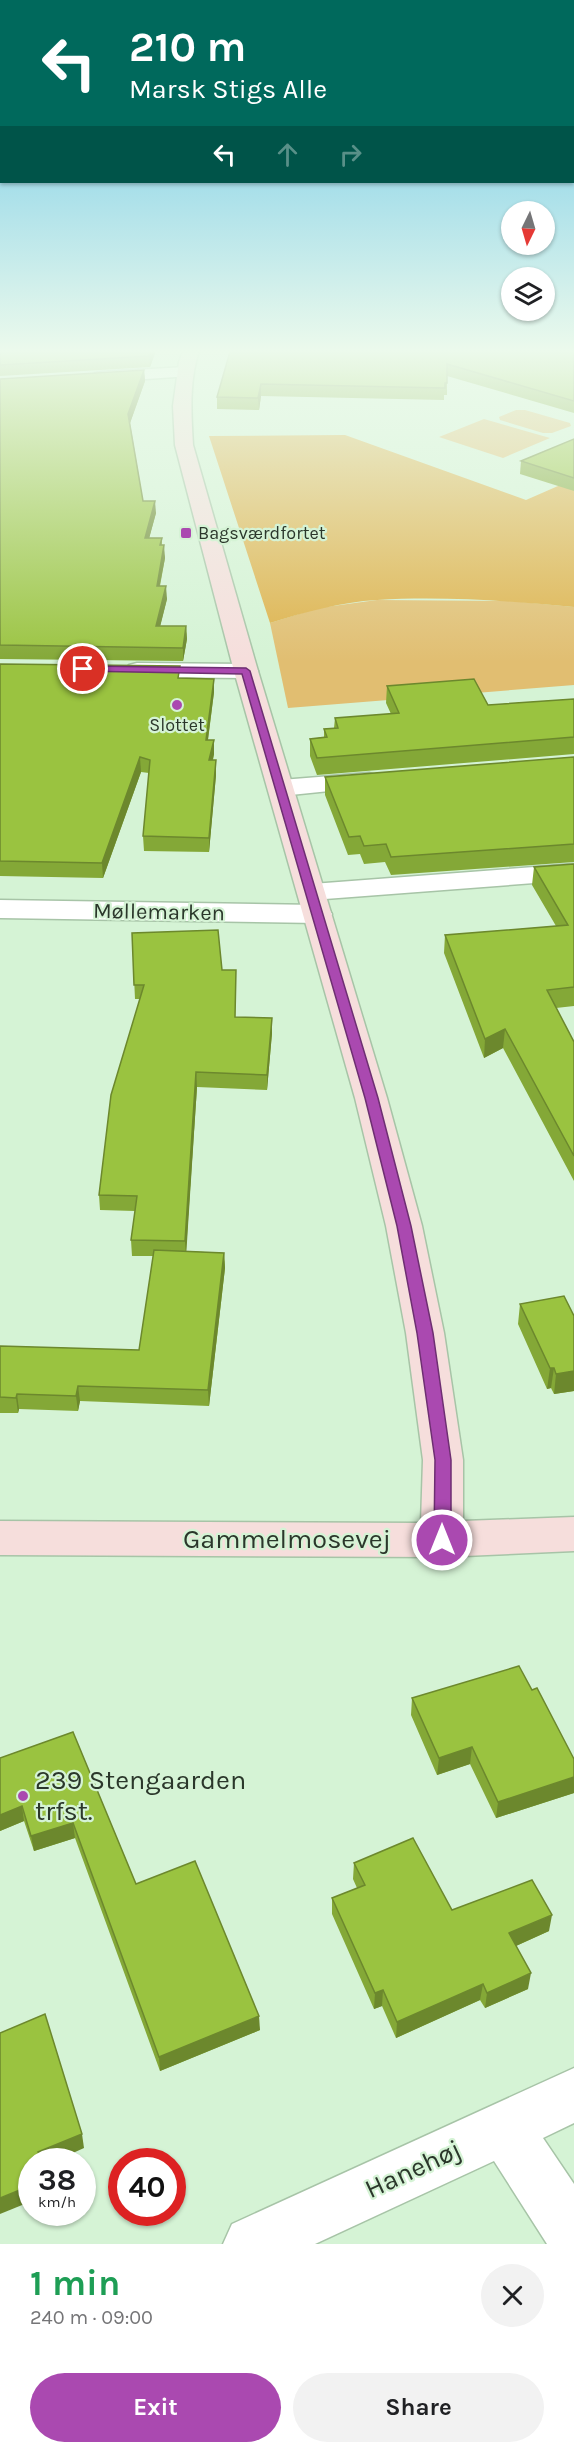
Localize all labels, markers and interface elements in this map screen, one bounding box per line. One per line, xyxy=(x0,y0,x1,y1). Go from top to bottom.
text: 210 m xyxy=(129,22,246,72)
icon: left xyxy=(30,24,108,102)
text: Marsk Stigs Alle xyxy=(129,73,327,105)
icon: left xyxy=(208,138,241,171)
icon: ahead xyxy=(271,138,304,171)
icon: right xyxy=(334,138,367,171)
north arrow xyxy=(501,201,555,255)
map controls xyxy=(501,201,555,321)
button: layers xyxy=(501,267,555,321)
place label: Bagsværdfortet xyxy=(198,522,326,544)
marker: Bagsværdfortet xyxy=(179,526,193,540)
pin xyxy=(57,643,108,694)
icon: arrive xyxy=(66,652,99,685)
marker: Slottet xyxy=(170,698,184,712)
place label: Slottet xyxy=(149,714,205,736)
street label: Møllemarken xyxy=(93,898,225,926)
position arrow xyxy=(410,1508,474,1572)
street label: Gammelmosevej xyxy=(183,1523,391,1555)
place label: 239 Stengaarden trfst. xyxy=(35,1764,246,1827)
marker: 239 Stengaarden trfst. xyxy=(16,1789,30,1803)
street label: Hanehøj xyxy=(360,2133,466,2205)
speed limit sign: 40 xyxy=(108,2148,186,2226)
text: 38 xyxy=(38,2162,76,2198)
text: km/h xyxy=(38,2193,76,2211)
text: 1 min xyxy=(30,2262,120,2304)
button: close xyxy=(481,2264,544,2327)
text: 240 m · 09:00 xyxy=(30,2306,153,2329)
button: Exit xyxy=(30,2373,281,2442)
button: Share xyxy=(293,2373,544,2442)

